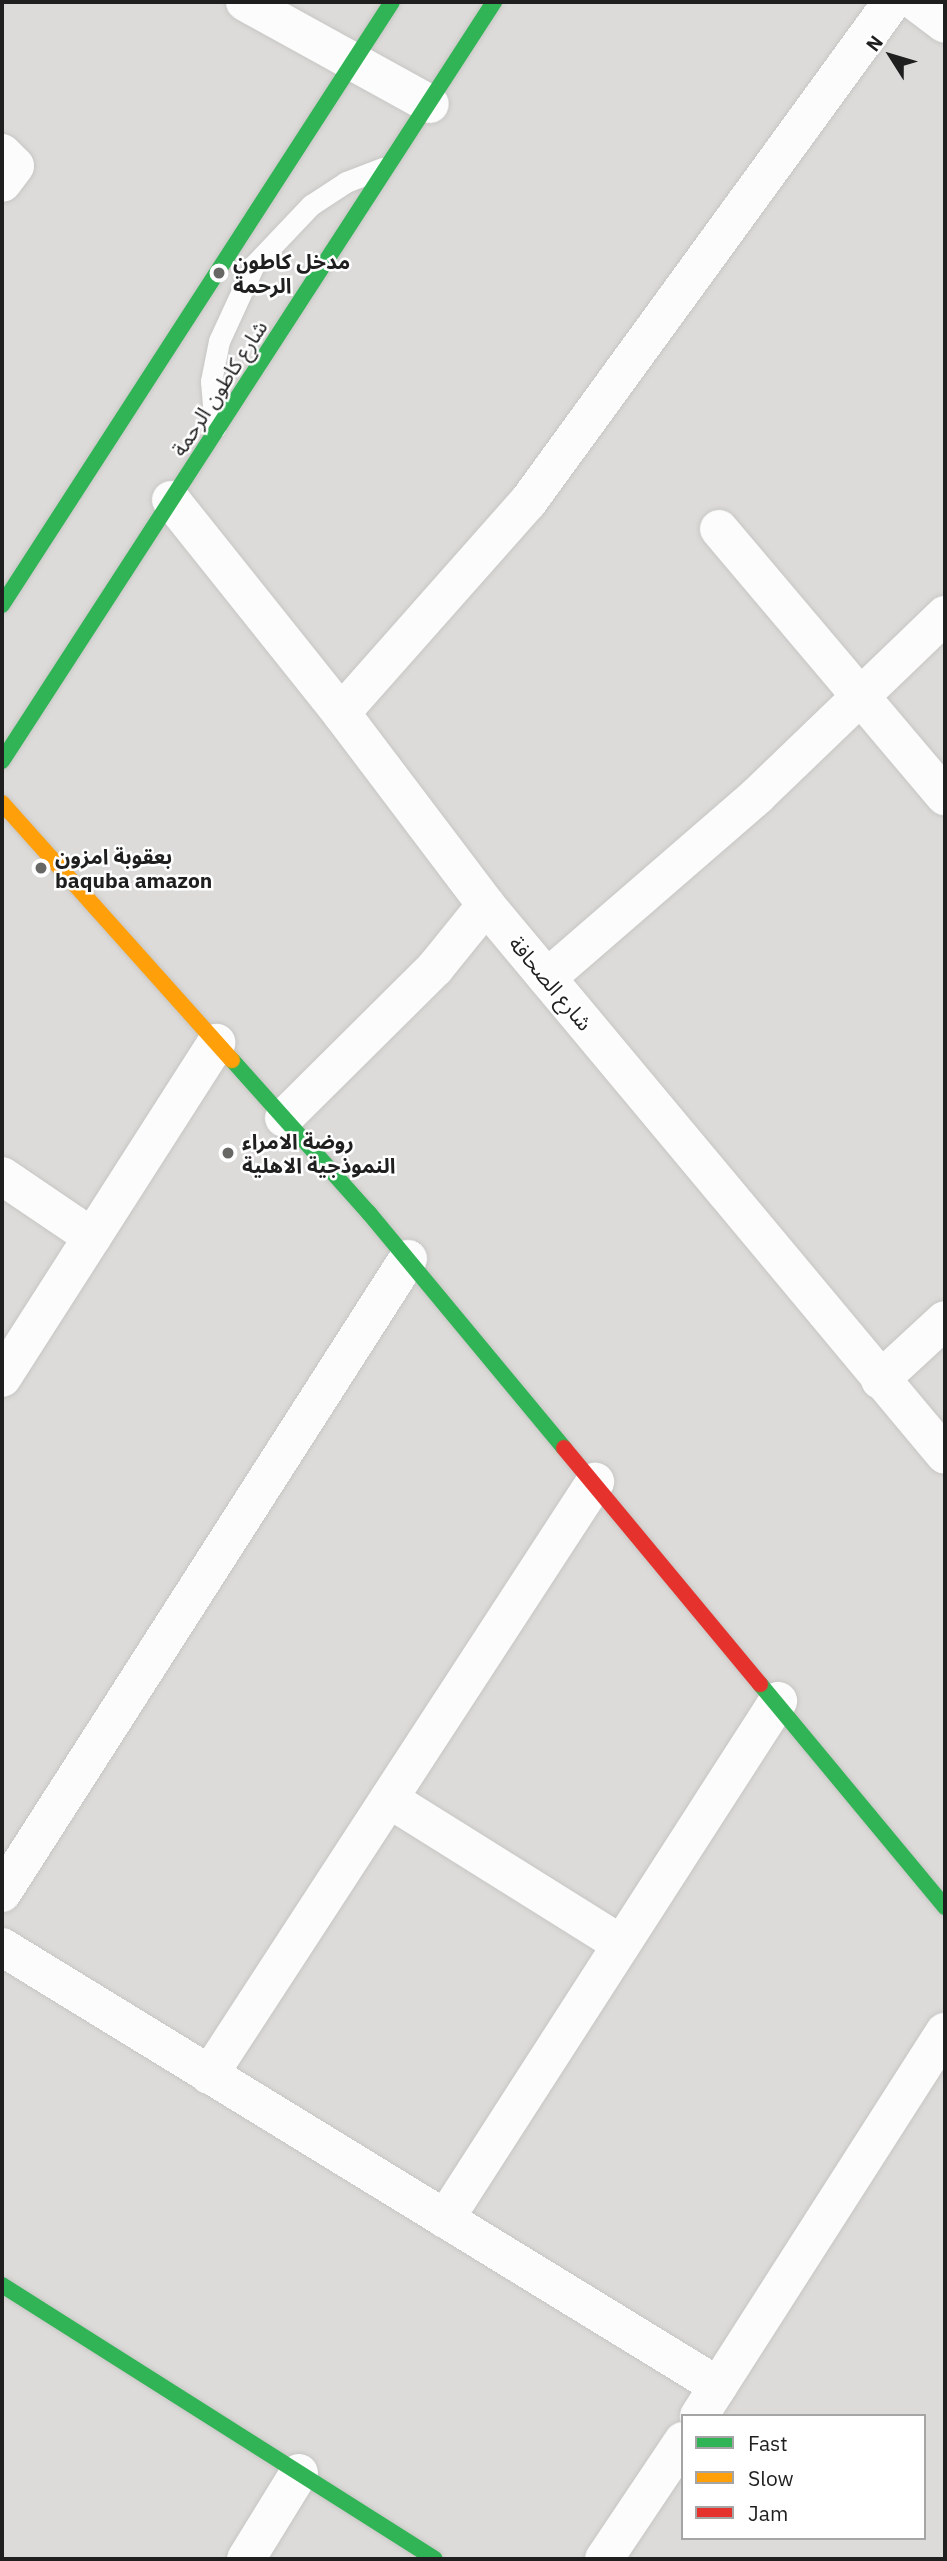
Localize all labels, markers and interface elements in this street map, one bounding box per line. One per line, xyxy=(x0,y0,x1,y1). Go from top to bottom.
north arrow xyxy=(856,21,926,91)
text: N xyxy=(860,31,888,56)
place label: مدخل كاطون الرحمة xyxy=(233,248,350,298)
marker: مدخل كاطون الرحمة xyxy=(211,265,227,281)
street label: شارع كاطون الرحمة xyxy=(166,315,272,461)
place label: بعقوبة امزون baquba amazon xyxy=(55,843,212,893)
marker: بعقوبة امزون baquba amazon xyxy=(33,860,49,876)
street label: شارع الصحافة xyxy=(504,931,598,1035)
place label: روضة الامراء النموذجية الاهلية xyxy=(242,1128,395,1178)
marker: روضة الامراء النموذجية الاهلية xyxy=(220,1145,236,1161)
legend xyxy=(681,2414,926,2540)
text: Fast xyxy=(748,2429,788,2457)
text: Slow xyxy=(748,2464,794,2492)
text: Jam xyxy=(748,2499,788,2527)

